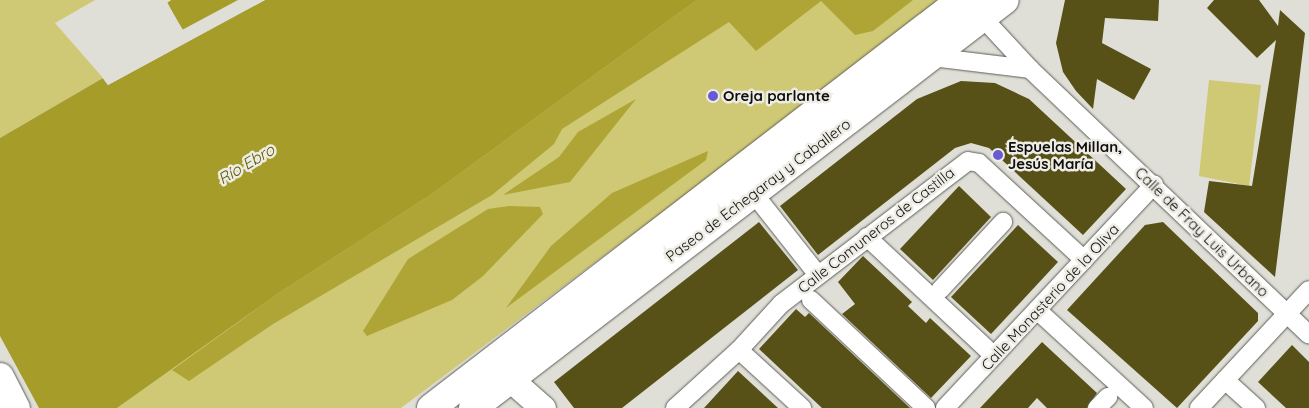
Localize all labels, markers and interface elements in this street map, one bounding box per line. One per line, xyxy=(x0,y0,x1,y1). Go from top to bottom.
place label: Oreja parlante xyxy=(723,87,830,105)
marker: Oreja parlante xyxy=(707,90,719,102)
street label: Paseo de Echegaray y Caballero xyxy=(662,115,854,265)
place label: Espuelas Millan, Jesús María xyxy=(1008,137,1122,172)
water label: Río Ebro xyxy=(214,140,278,188)
marker: Espuelas Millan, Jesús María xyxy=(992,149,1004,161)
street label: Calle Comuneros de Castilla xyxy=(794,163,958,297)
street label: Calle de Fray Luis Urbano xyxy=(1131,163,1273,301)
street label: Calle Monasterio de la Oliva xyxy=(977,220,1123,374)

